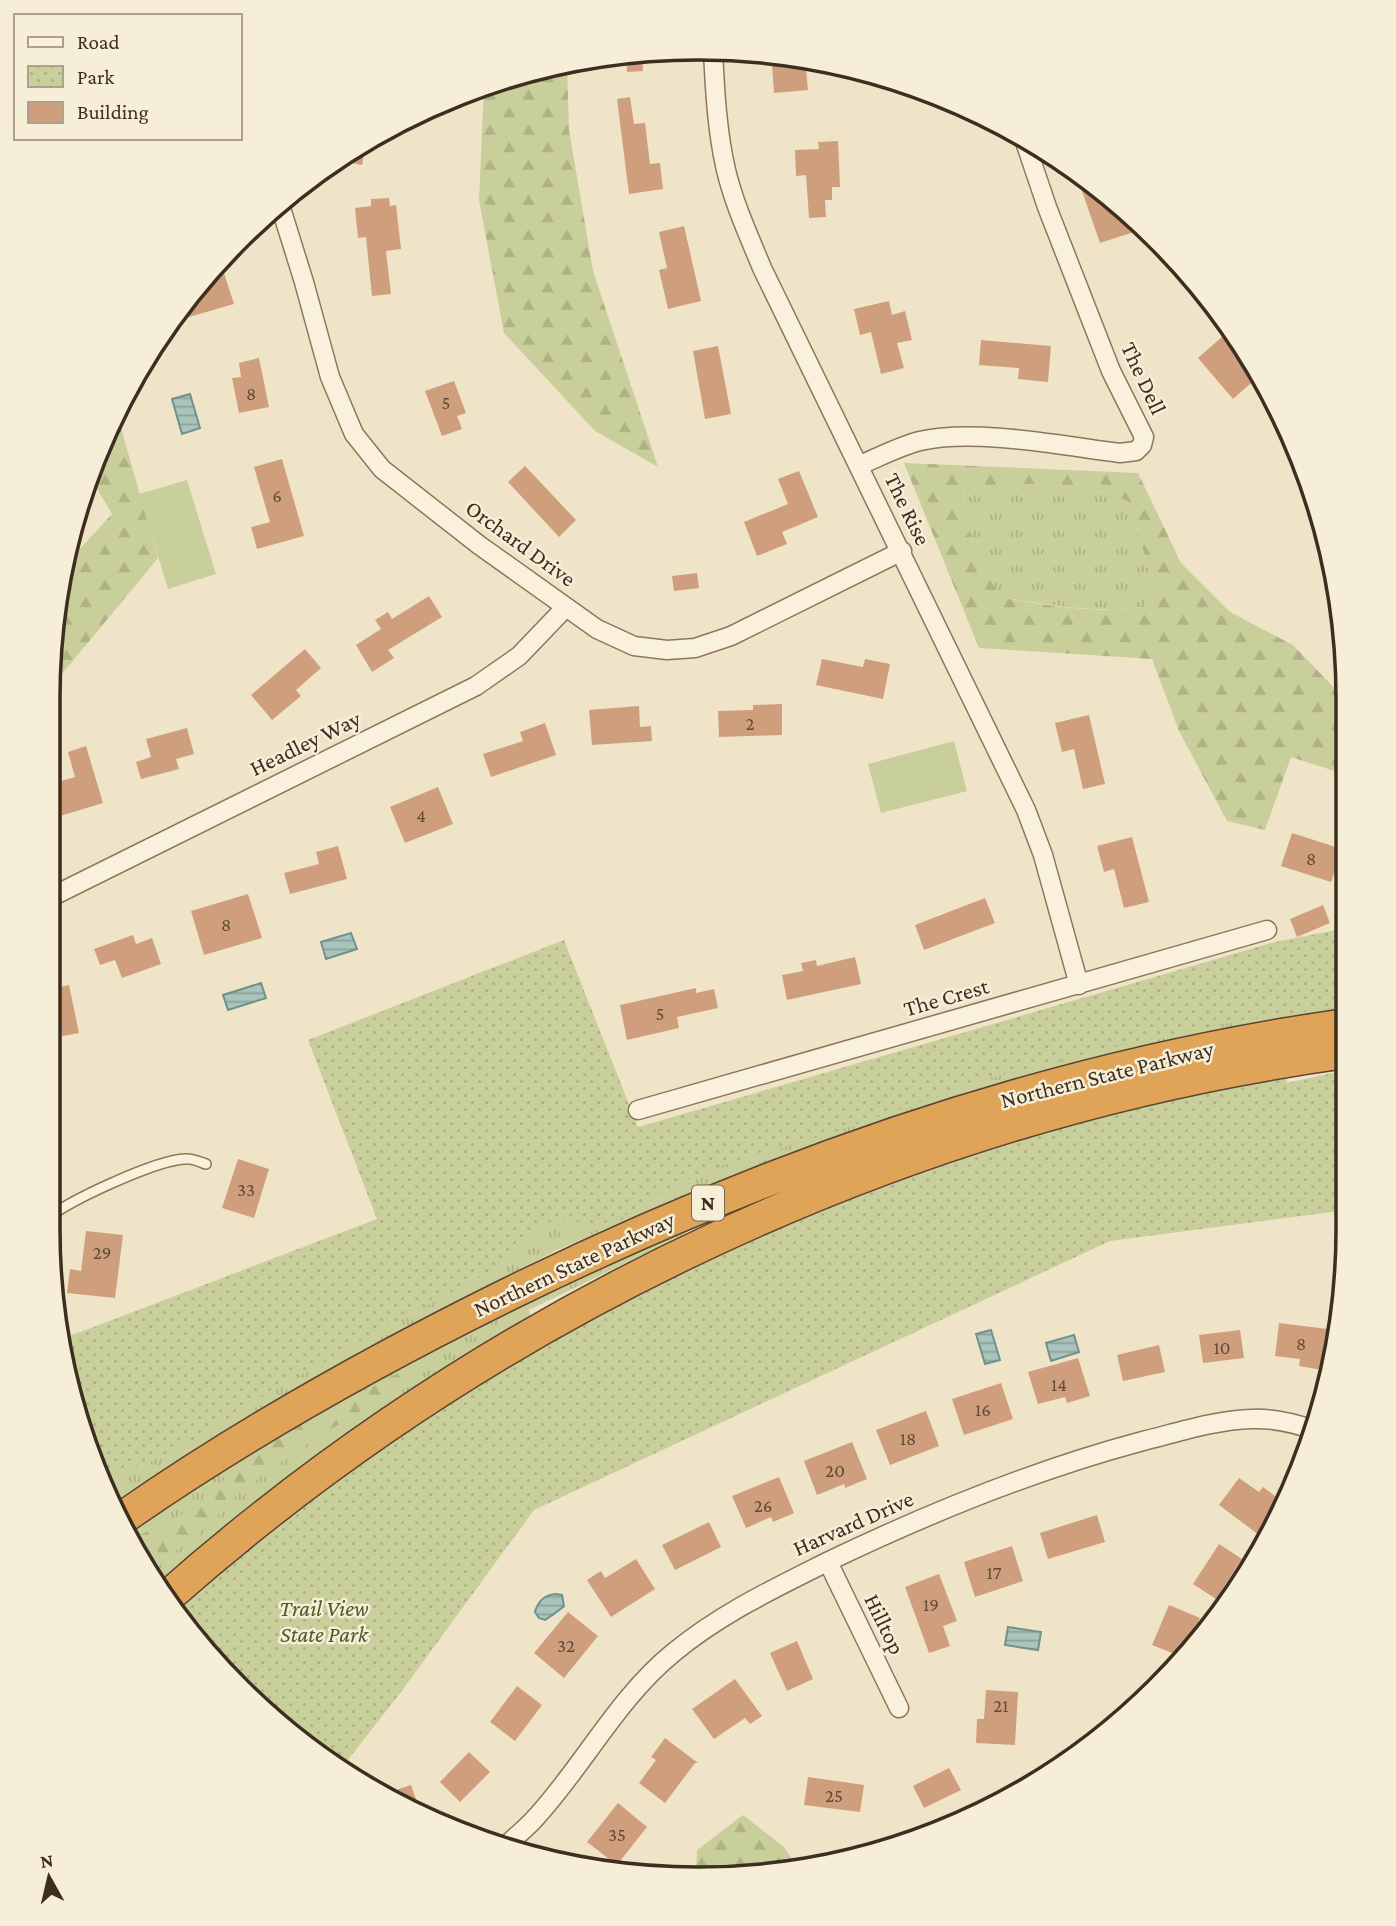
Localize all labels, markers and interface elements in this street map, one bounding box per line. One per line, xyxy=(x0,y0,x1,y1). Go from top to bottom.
legend xyxy=(14,14,242,140)
text: Road xyxy=(77,30,120,54)
text: Park xyxy=(77,65,114,89)
text: Building xyxy=(77,100,149,124)
street label: The Dell xyxy=(1116,338,1172,418)
house number: 8 xyxy=(246,383,256,404)
house number: 5 xyxy=(442,392,450,413)
street label: The Rise xyxy=(879,469,937,549)
house number: 6 xyxy=(272,485,282,506)
street label: Orchard Drive xyxy=(461,494,581,592)
street label: Headley Way xyxy=(245,705,365,781)
house number: 2 xyxy=(745,713,755,734)
house number: 4 xyxy=(416,805,426,826)
house number: 8 xyxy=(1306,848,1316,869)
house number: 8 xyxy=(221,914,231,935)
street label: The Crest xyxy=(900,972,992,1022)
house number: 5 xyxy=(656,1003,664,1024)
street label: Northern State Parkway xyxy=(998,1035,1217,1113)
house number: 33 xyxy=(237,1179,255,1200)
road number: N xyxy=(692,1186,724,1220)
street label: Northern State Parkway xyxy=(469,1206,679,1322)
house number: 29 xyxy=(93,1242,111,1263)
house number: 8 xyxy=(1296,1333,1306,1354)
house number: 10 xyxy=(1213,1337,1231,1358)
house number: 14 xyxy=(1051,1374,1067,1395)
house number: 16 xyxy=(975,1399,991,1420)
house number: 18 xyxy=(900,1428,916,1449)
house number: 20 xyxy=(825,1460,845,1481)
street label: Harvard Drive xyxy=(789,1485,917,1561)
house number: 26 xyxy=(754,1495,772,1516)
house number: 17 xyxy=(986,1562,1002,1583)
street label: Hilltop xyxy=(859,1589,911,1659)
house number: 19 xyxy=(923,1594,939,1615)
park label: Trail View State Park xyxy=(279,1595,369,1647)
house number: 32 xyxy=(557,1635,575,1656)
house number: 21 xyxy=(993,1695,1009,1716)
house number: 25 xyxy=(825,1785,843,1806)
house number: 35 xyxy=(608,1824,626,1845)
north arrow xyxy=(14,1842,84,1912)
text: N xyxy=(39,1849,55,1872)

